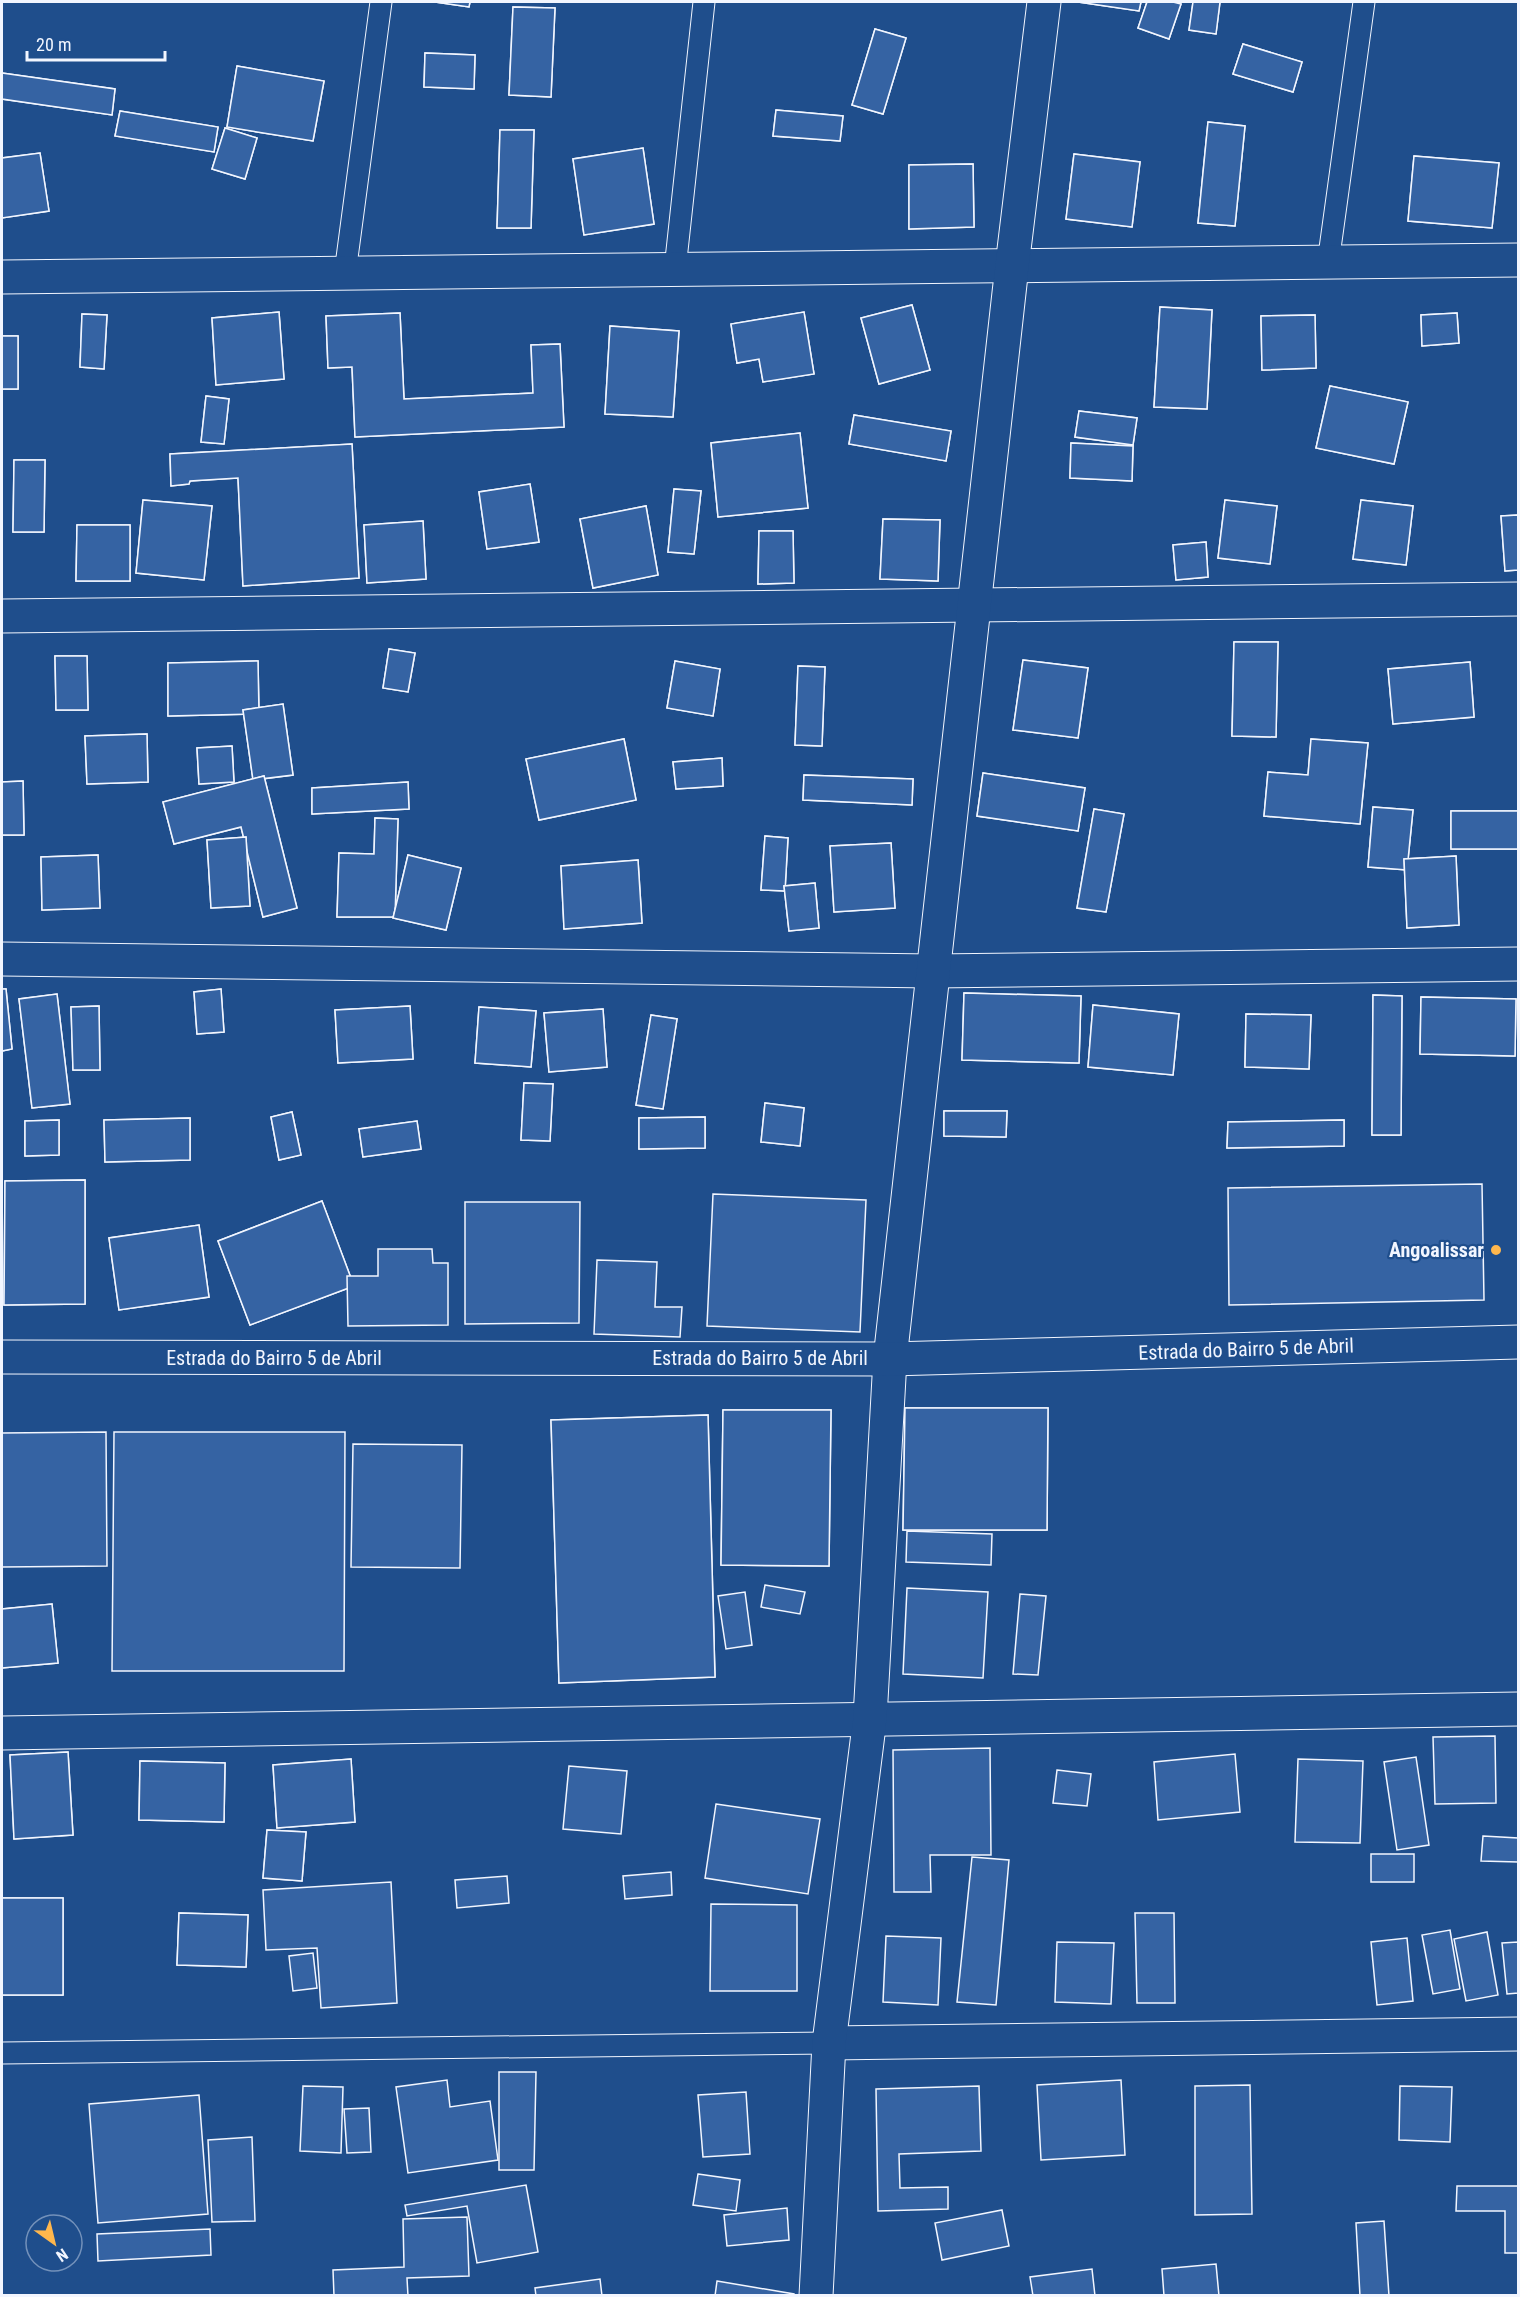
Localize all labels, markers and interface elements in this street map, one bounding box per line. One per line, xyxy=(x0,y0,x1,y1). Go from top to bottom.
scale bar xyxy=(27,24,165,62)
text: 20 m xyxy=(36,34,71,55)
place label: Angoalissar xyxy=(1389,1238,1484,1262)
marker: Angoalissar xyxy=(1489,1243,1503,1257)
street label: Estrada do Bairro 5 de Abril xyxy=(1138,1333,1354,1365)
street label: Estrada do Bairro 5 de Abril xyxy=(166,1346,382,1370)
street label: Estrada do Bairro 5 de Abril xyxy=(652,1346,868,1370)
north arrow xyxy=(24,2213,84,2273)
text: N xyxy=(53,2244,71,2266)

